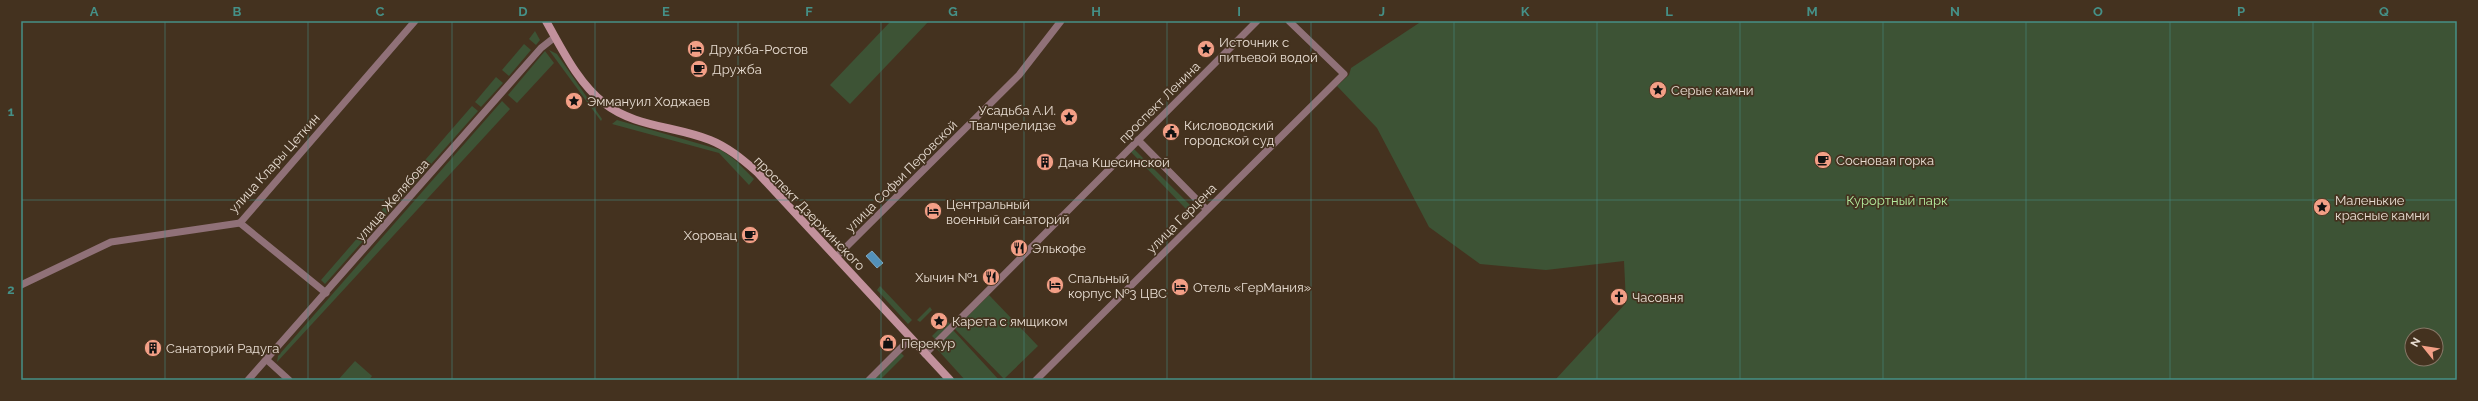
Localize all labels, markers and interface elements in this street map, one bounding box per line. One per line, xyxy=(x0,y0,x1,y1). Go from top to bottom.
text: A xyxy=(90,4,99,19)
text: B xyxy=(233,4,242,19)
text: C xyxy=(376,4,385,19)
text: D xyxy=(518,4,528,19)
text: E xyxy=(662,4,670,19)
text: F xyxy=(805,4,813,19)
text: G xyxy=(948,4,958,19)
text: H xyxy=(1091,4,1101,19)
text: I xyxy=(1237,4,1241,19)
text: J xyxy=(1379,4,1385,19)
text: K xyxy=(1521,4,1530,19)
text: L xyxy=(1665,4,1673,19)
text: M xyxy=(1806,4,1818,19)
text: N xyxy=(1950,4,1960,19)
text: O xyxy=(2093,4,2103,19)
text: P xyxy=(2237,4,2245,19)
text: Q xyxy=(2379,4,2389,19)
place label: Источник с питьевой водой xyxy=(1219,35,1318,65)
hotel icon: Дружба-Ростов xyxy=(686,39,706,59)
place icon: Источник с питьевой водой xyxy=(1196,39,1216,59)
place label: Дружба-Ростов xyxy=(709,42,808,57)
cafe icon: Дружба xyxy=(689,59,709,79)
street label: проспект Ленина xyxy=(1116,59,1203,146)
place label: Дружба xyxy=(712,62,762,77)
place icon: Серые камни xyxy=(1648,80,1668,100)
place label: Серые камни xyxy=(1671,83,1754,98)
place icon: Эммануил Ходжаев xyxy=(564,91,584,111)
place label: Эммануил Ходжаев xyxy=(587,94,710,109)
place label: Усадьба А.И. Твалчрелидзе xyxy=(969,103,1056,133)
text: 1 xyxy=(8,104,15,119)
place icon: Усадьба А.И. Твалчрелидзе xyxy=(1059,107,1079,127)
street label: улица Клары Цеткин xyxy=(226,111,323,216)
street label: улица Софьи Перовской xyxy=(842,117,960,235)
place label: Кисловодский городской суд xyxy=(1184,118,1275,148)
public building icon: Кисловодский городской суд xyxy=(1161,122,1181,142)
cafe icon: Сосновая горка xyxy=(1813,150,1833,170)
building icon: Дача Кшесинской xyxy=(1035,152,1055,172)
street label: проспект Дзержинского xyxy=(751,153,868,274)
place label: Сосновая горка xyxy=(1836,153,1934,168)
place label: Дача Кшесинской xyxy=(1058,155,1170,170)
street label: улица Желябова xyxy=(353,156,432,244)
street label: улица Герцена xyxy=(1143,180,1219,256)
park label: Курортный парк xyxy=(1846,193,1948,208)
place label: Маленькие красные камни xyxy=(2335,193,2430,223)
place label: Центральный военный санаторий xyxy=(946,197,1070,227)
place icon: Маленькие красные камни xyxy=(2312,197,2332,217)
hotel icon: Центральный военный санаторий xyxy=(923,201,943,221)
cafe icon: Хоровац xyxy=(740,225,760,245)
place label: Хоровац xyxy=(684,228,737,243)
restaurant icon: Элькофе xyxy=(1009,238,1029,258)
place label: Элькофе xyxy=(1032,241,1086,256)
restaurant icon: Хычин №1 xyxy=(981,267,1001,287)
place label: Хычин №1 xyxy=(915,270,978,285)
place label: Спальный корпус №3 ЦВС xyxy=(1068,271,1167,301)
hotel icon: Спальный корпус №3 ЦВС xyxy=(1045,275,1065,295)
hotel icon: Отель «ГерМания» xyxy=(1170,277,1190,297)
place label: Отель «ГерМания» xyxy=(1193,280,1311,295)
text: 2 xyxy=(7,282,15,297)
church icon: Часовня xyxy=(1609,287,1629,307)
place label: Часовня xyxy=(1632,290,1684,305)
place icon: Карета с ямщиком xyxy=(929,311,949,331)
place label: Карета с ямщиком xyxy=(952,314,1068,329)
north arrow xyxy=(2404,327,2444,367)
shop icon: Перекур xyxy=(878,333,898,353)
text: N xyxy=(2408,335,2424,349)
place label: Перекур xyxy=(901,336,955,351)
building icon: Cанаторий Радуга xyxy=(143,338,163,358)
place label: Cанаторий Радуга xyxy=(166,341,279,356)

